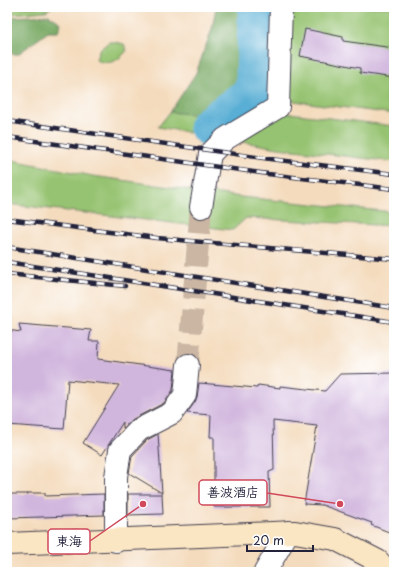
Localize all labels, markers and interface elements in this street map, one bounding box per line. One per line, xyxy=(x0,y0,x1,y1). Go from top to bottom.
callout: 善波酒店 xyxy=(199,480,267,505)
text: 善波酒店 xyxy=(207,482,259,501)
scale bar xyxy=(247,527,313,553)
callout: 東海 xyxy=(48,529,90,554)
text: 東海 xyxy=(56,531,82,550)
text: 20 m xyxy=(253,531,284,549)

